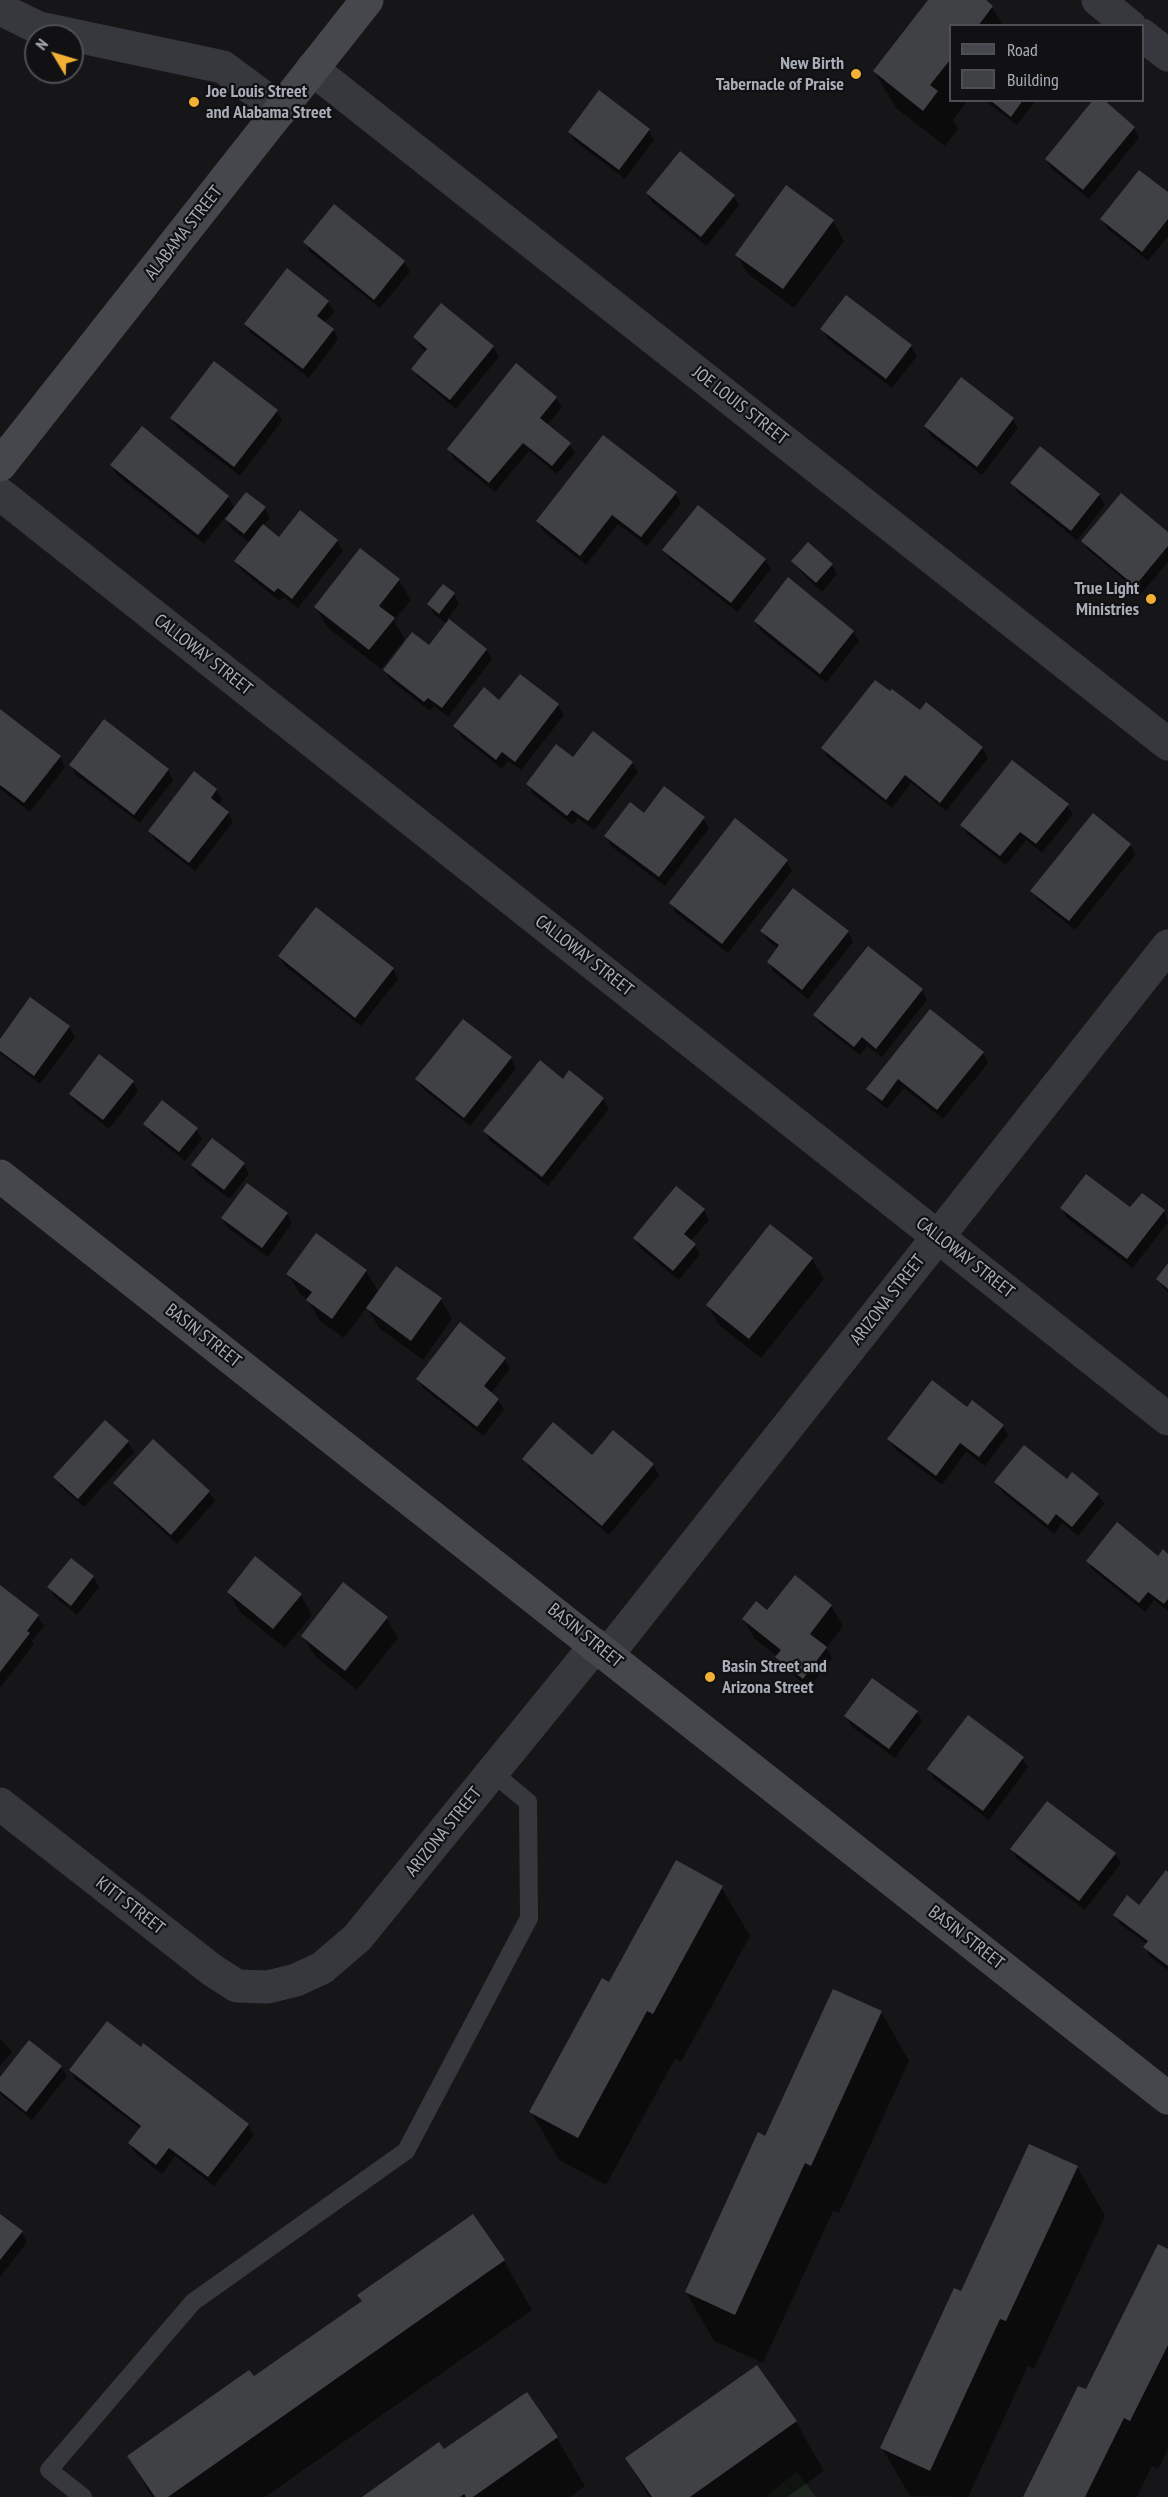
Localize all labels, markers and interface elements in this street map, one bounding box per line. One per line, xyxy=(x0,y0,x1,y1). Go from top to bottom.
north arrow xyxy=(24,24,84,84)
legend xyxy=(949,24,1144,102)
text: N xyxy=(31,35,52,54)
text: Road xyxy=(1007,38,1038,61)
place label: New Birth Tabernacle of Praise xyxy=(716,53,844,96)
marker: New Birth Tabernacle of Praise xyxy=(849,67,863,81)
text: Building xyxy=(1007,68,1059,91)
place label: Joe Louis Street and Alabama Street xyxy=(206,81,332,124)
marker: Joe Louis Street and Alabama Street xyxy=(187,95,201,109)
street label: ALABAMA STREET xyxy=(141,182,227,284)
street label: JOE LOUIS STREET xyxy=(688,362,792,450)
place label: True Light Ministries xyxy=(1074,578,1139,620)
marker: True Light Ministries xyxy=(1144,592,1158,606)
street label: CALLOWAY STREET xyxy=(150,610,256,700)
street label: CALLOWAY STREET xyxy=(531,911,637,1001)
street label: CALLOWAY STREET xyxy=(912,1213,1018,1303)
street label: ARIZONA STREET xyxy=(846,1251,930,1349)
street label: BASIN STREET xyxy=(161,1300,245,1372)
street label: BASIN STREET xyxy=(543,1599,627,1673)
place label: Basin Street and Arizona Street xyxy=(722,1656,827,1698)
marker: Basin Street and Arizona Street xyxy=(703,1670,717,1684)
street label: ARIZONA STREET xyxy=(401,1783,487,1881)
street label: KITT STREET xyxy=(91,1872,169,1940)
street label: BASIN STREET xyxy=(924,1902,1008,1974)

